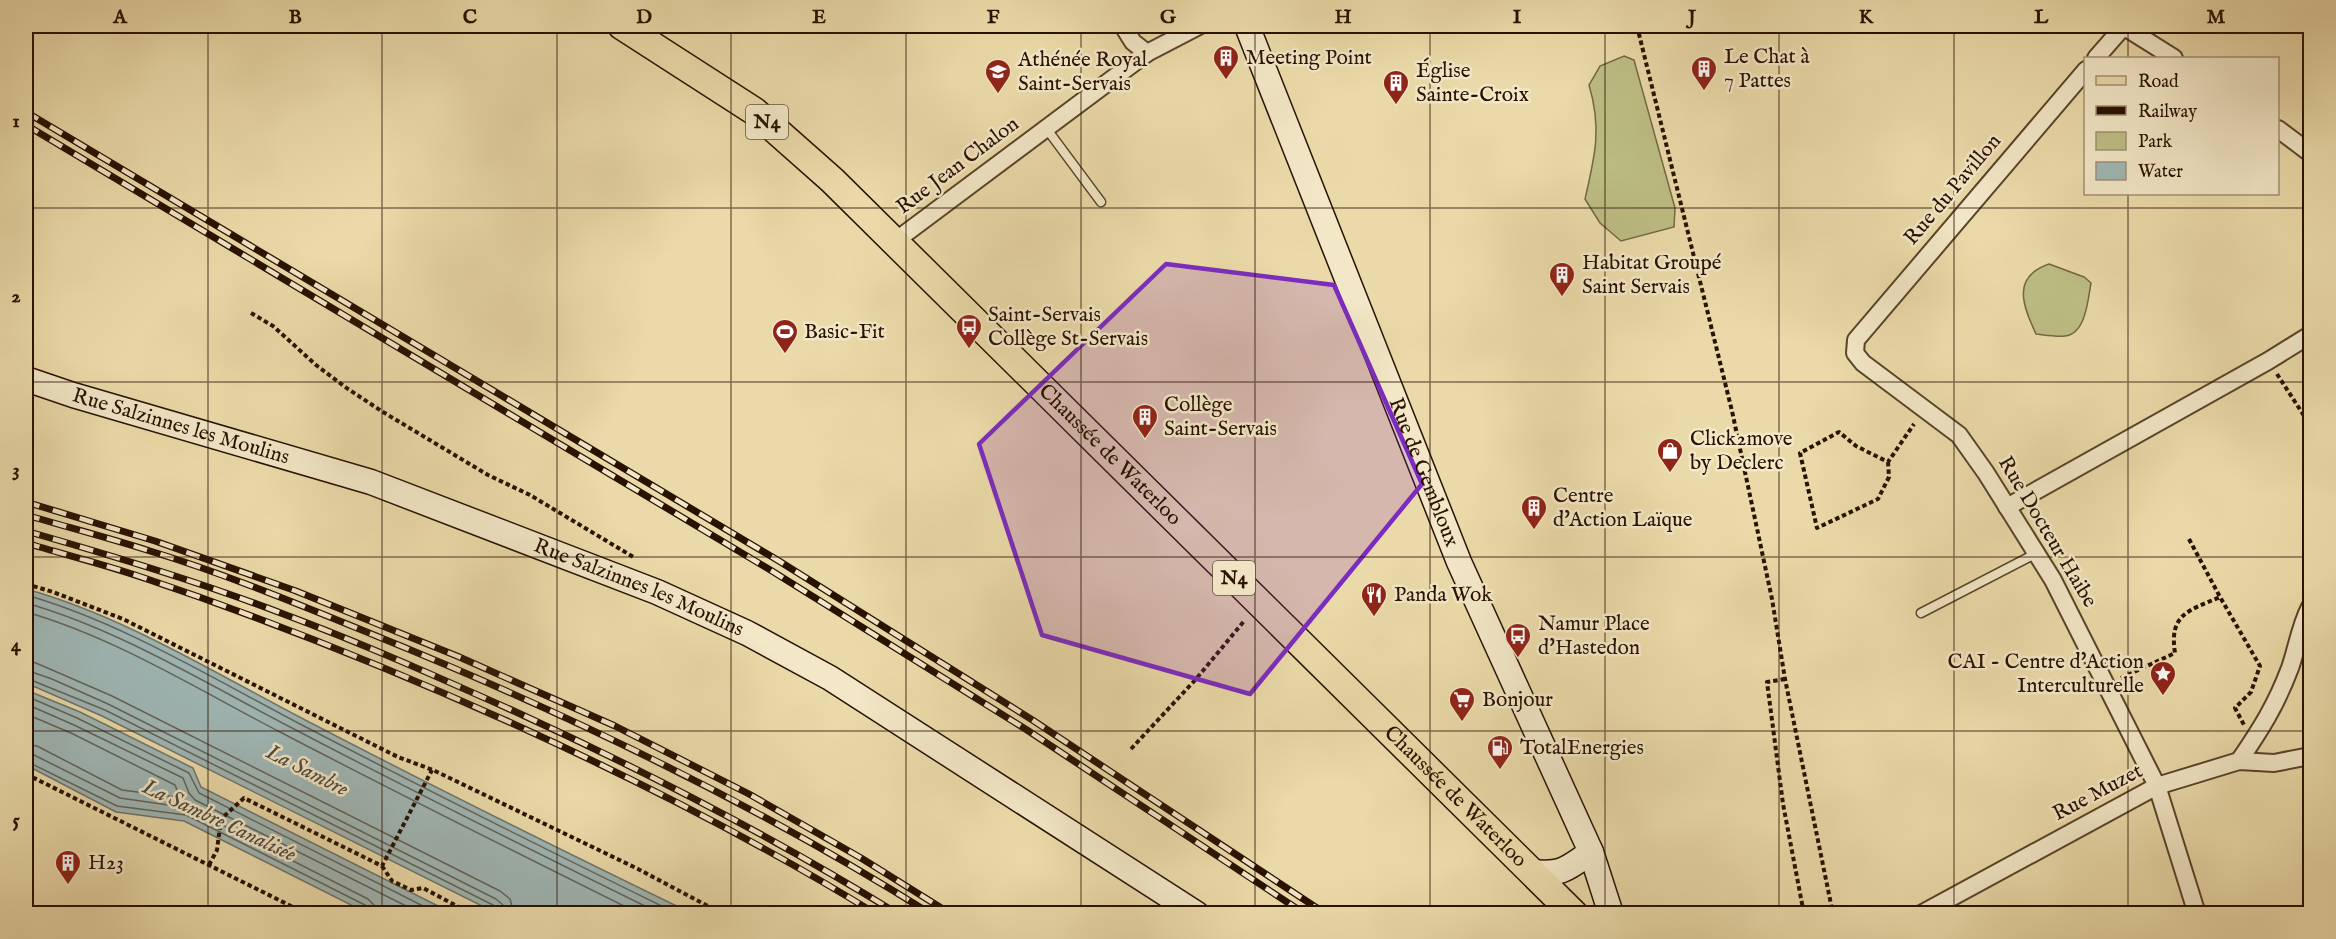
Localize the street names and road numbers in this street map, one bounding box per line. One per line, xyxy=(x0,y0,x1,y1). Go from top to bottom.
road number: N4 xyxy=(746,105,788,139)
street label: Rue Jean Chalon xyxy=(891,111,1025,221)
street label: Rue du Pavillon xyxy=(1899,129,2007,251)
street label: Chaussée de Waterloo xyxy=(1033,378,1187,532)
street label: Rue Salzinnes les Moulins xyxy=(69,382,293,471)
street label: Rue de Gembloux xyxy=(1382,394,1465,551)
street label: Rue Docteur Haibe xyxy=(1991,451,2103,613)
street label: Rue Salzinnes les Moulins xyxy=(530,532,748,643)
road number: N4 xyxy=(1213,561,1255,595)
street label: Chaussée de Waterloo xyxy=(1378,720,1533,873)
street label: Rue Muzet xyxy=(2048,758,2148,828)

